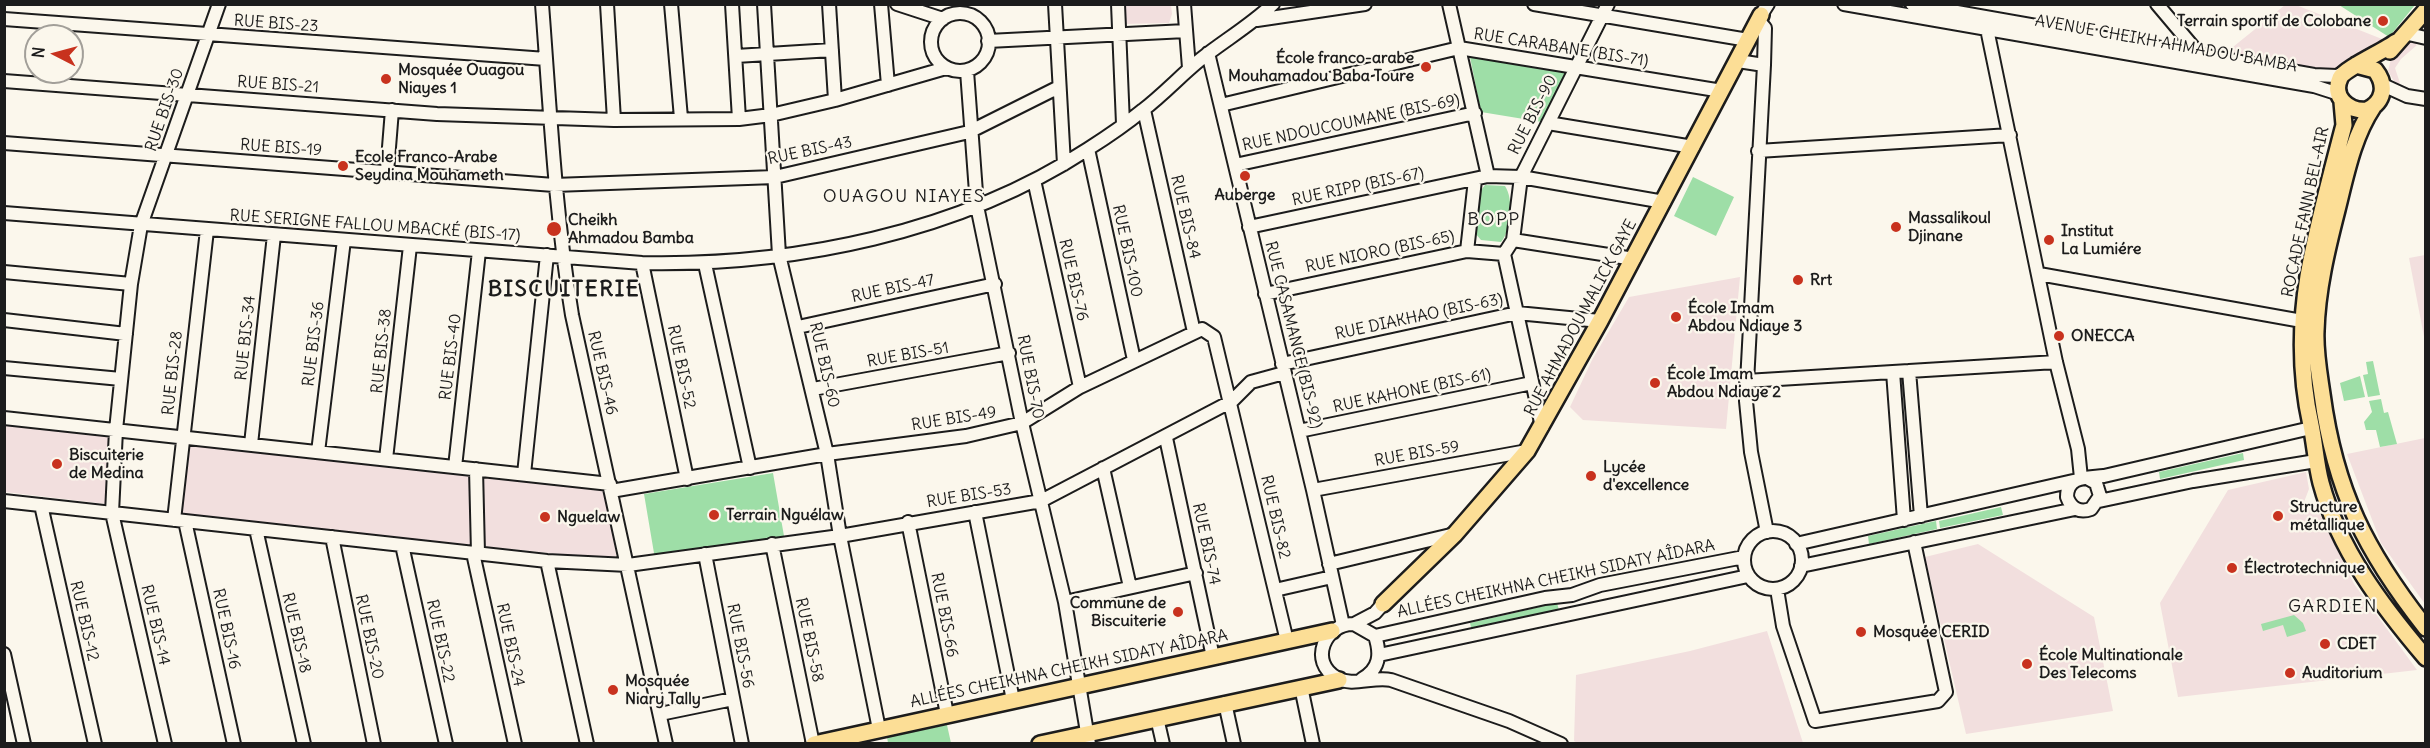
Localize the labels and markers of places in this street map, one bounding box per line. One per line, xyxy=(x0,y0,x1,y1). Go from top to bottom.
place label: Terrain sportif de Colobane xyxy=(2177,11,2371,31)
marker: Terrain sportif de Colobane xyxy=(2376,14,2390,28)
place label: École franco-arabe Mouhamadou Baba Toure xyxy=(1228,48,1414,86)
place label: Mosquée Ouagou Niayes 1 xyxy=(398,60,524,98)
marker: École franco-arabe Mouhamadou Baba Toure xyxy=(1419,60,1433,74)
marker: Mosquée Ouagou Niayes 1 xyxy=(379,72,393,86)
place label: Ecole Franco-Arabe Seydina Mouhameth xyxy=(355,147,504,185)
marker: Ecole Franco-Arabe Seydina Mouhameth xyxy=(336,159,350,173)
marker: Auberge xyxy=(1238,169,1252,183)
place label: Auberge xyxy=(1215,185,1275,205)
place label: Massalikoul Djinane xyxy=(1908,208,1991,246)
place label: Cheikh Ahmadou Bamba xyxy=(568,210,694,248)
marker: Cheikh Ahmadou Bamba xyxy=(545,220,563,238)
marker: Massalikoul Djinane xyxy=(1889,220,1903,234)
place label: Institut La Lumiére xyxy=(2061,221,2141,259)
marker: Institut La Lumiére xyxy=(2042,233,2056,247)
place label: Rrt xyxy=(1810,270,1832,290)
marker: Rrt xyxy=(1791,273,1805,287)
place label: École Imam Abdou Ndiaye 3 xyxy=(1688,298,1802,336)
marker: École Imam Abdou Ndiaye 3 xyxy=(1669,310,1683,324)
place label: ONECCA xyxy=(2071,326,2135,346)
marker: ONECCA xyxy=(2052,329,2066,343)
place label: École Imam Abdou Ndiaye 2 xyxy=(1667,364,1781,402)
marker: École Imam Abdou Ndiaye 2 xyxy=(1648,376,1662,390)
place label: Biscuiterie de Medina xyxy=(69,445,144,483)
marker: Biscuiterie de Medina xyxy=(50,457,64,471)
place label: Lycée d'excellence xyxy=(1603,457,1689,495)
marker: Lycée d'excellence xyxy=(1584,469,1598,483)
place label: Structure métallique xyxy=(2290,497,2365,535)
place label: Terrain Nguélaw xyxy=(726,505,844,525)
place label: Nguelaw xyxy=(557,507,620,527)
marker: Terrain Nguélaw xyxy=(707,508,721,522)
marker: Structure métallique xyxy=(2271,509,2285,523)
marker: Nguelaw xyxy=(538,510,552,524)
place label: Électrotechnique xyxy=(2244,558,2365,578)
marker: Électrotechnique xyxy=(2225,561,2239,575)
place label: Commune de Biscuiterie xyxy=(1070,593,1166,631)
marker: Commune de Biscuiterie xyxy=(1171,605,1185,619)
place label: Mosquée CERID xyxy=(1873,622,1990,642)
marker: Mosquée CERID xyxy=(1854,625,1868,639)
place label: CDET xyxy=(2337,634,2377,654)
marker: CDET xyxy=(2318,637,2332,651)
place label: École Multinationale Des Telecoms xyxy=(2039,645,2183,683)
marker: École Multinationale Des Telecoms xyxy=(2020,657,2034,671)
place label: Auditorium xyxy=(2302,663,2382,683)
marker: Auditorium xyxy=(2283,666,2297,680)
place label: Mosquée Niary Tally xyxy=(625,671,701,709)
marker: Mosquée Niary Tally xyxy=(606,683,620,697)

